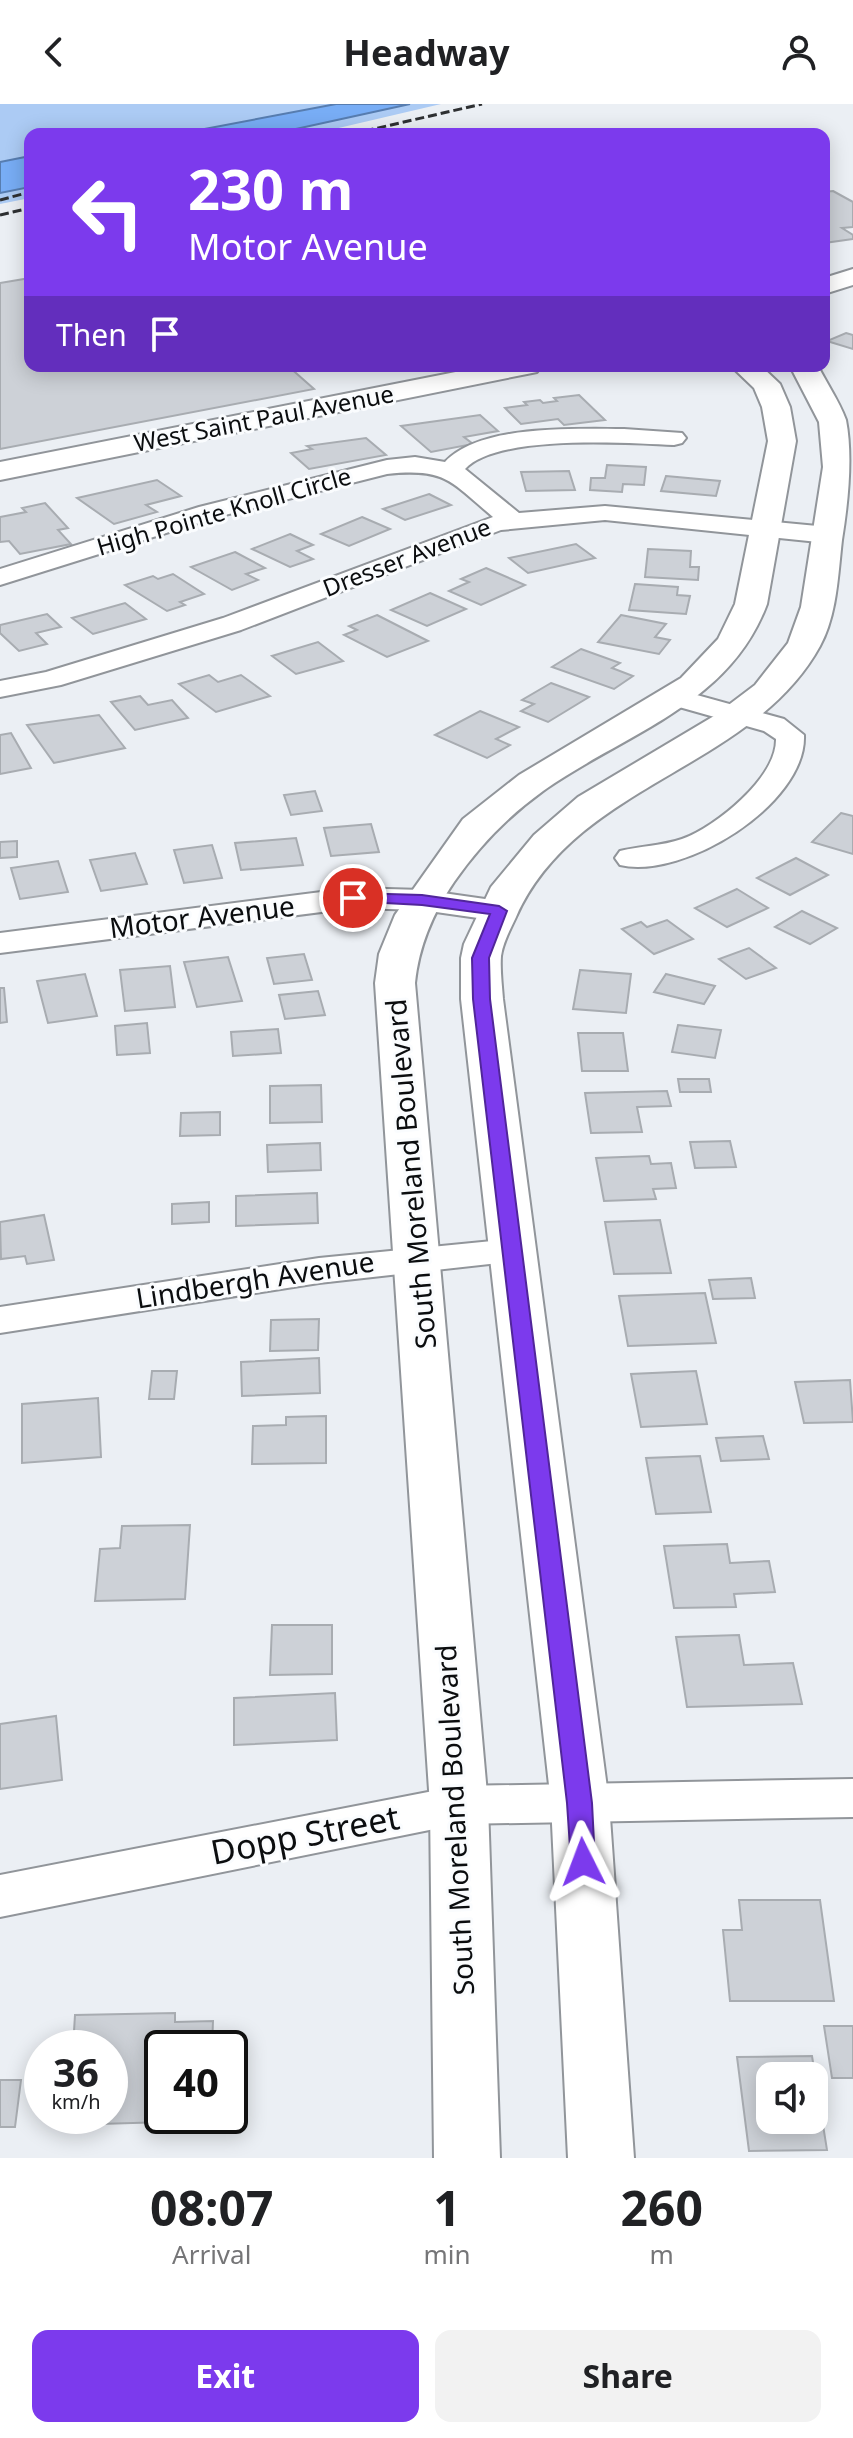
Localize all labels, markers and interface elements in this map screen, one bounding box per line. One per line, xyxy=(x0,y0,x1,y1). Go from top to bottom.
text: Headway xyxy=(343,28,510,77)
icon: back xyxy=(32,30,76,74)
icon: person xyxy=(777,30,821,74)
text: 230 m xyxy=(188,150,353,226)
icon: left xyxy=(56,160,160,264)
text: Motor Avenue xyxy=(188,222,428,271)
icon: arrive xyxy=(143,312,187,356)
text: Then xyxy=(56,314,127,355)
street label: West Saint Paul Avenue xyxy=(131,376,396,459)
street label: High Pointe Knoll Circle xyxy=(93,458,355,563)
street label: Dresser Avenue xyxy=(318,509,495,604)
pin xyxy=(319,864,387,932)
icon: arrive xyxy=(331,876,375,920)
street label: Motor Avenue xyxy=(107,886,297,946)
street label: South Moreland Boulevard xyxy=(376,997,444,1351)
street label: Lindbergh Avenue xyxy=(133,1241,377,1317)
street label: South Moreland Boulevard xyxy=(426,1644,482,1996)
street label: Dopp Street xyxy=(207,1793,403,1875)
position arrow xyxy=(541,1820,625,1904)
speed limit sign: 40 xyxy=(144,2030,248,2134)
text: 36 xyxy=(53,2044,99,2099)
map controls xyxy=(756,2062,828,2134)
button: sound xyxy=(756,2062,828,2134)
text: km/h xyxy=(51,2088,101,2115)
text: 08:07 xyxy=(150,2175,273,2240)
text: 1 xyxy=(433,2175,461,2240)
text: 260 xyxy=(621,2175,703,2240)
text: Arrival xyxy=(172,2236,251,2272)
text: min xyxy=(423,2236,471,2272)
text: m xyxy=(650,2236,674,2272)
button: Exit xyxy=(32,2330,419,2422)
button: Share xyxy=(435,2330,821,2422)

